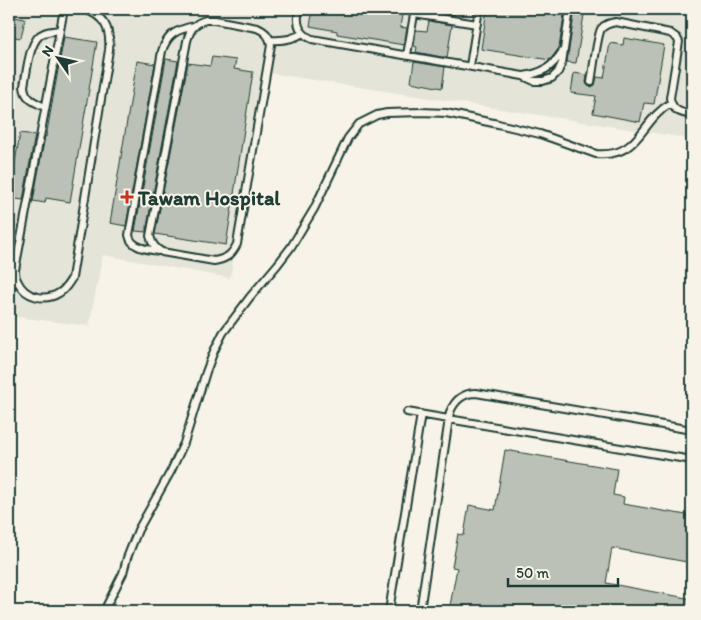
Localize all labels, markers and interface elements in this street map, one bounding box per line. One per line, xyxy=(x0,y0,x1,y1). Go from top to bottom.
north arrow xyxy=(32,32,82,82)
text: N xyxy=(38,42,57,60)
place label: Tawam Hospital xyxy=(137,185,281,211)
marker: Tawam Hospital xyxy=(120,190,134,204)
scale bar xyxy=(508,555,618,587)
text: 50 m xyxy=(516,564,549,582)

